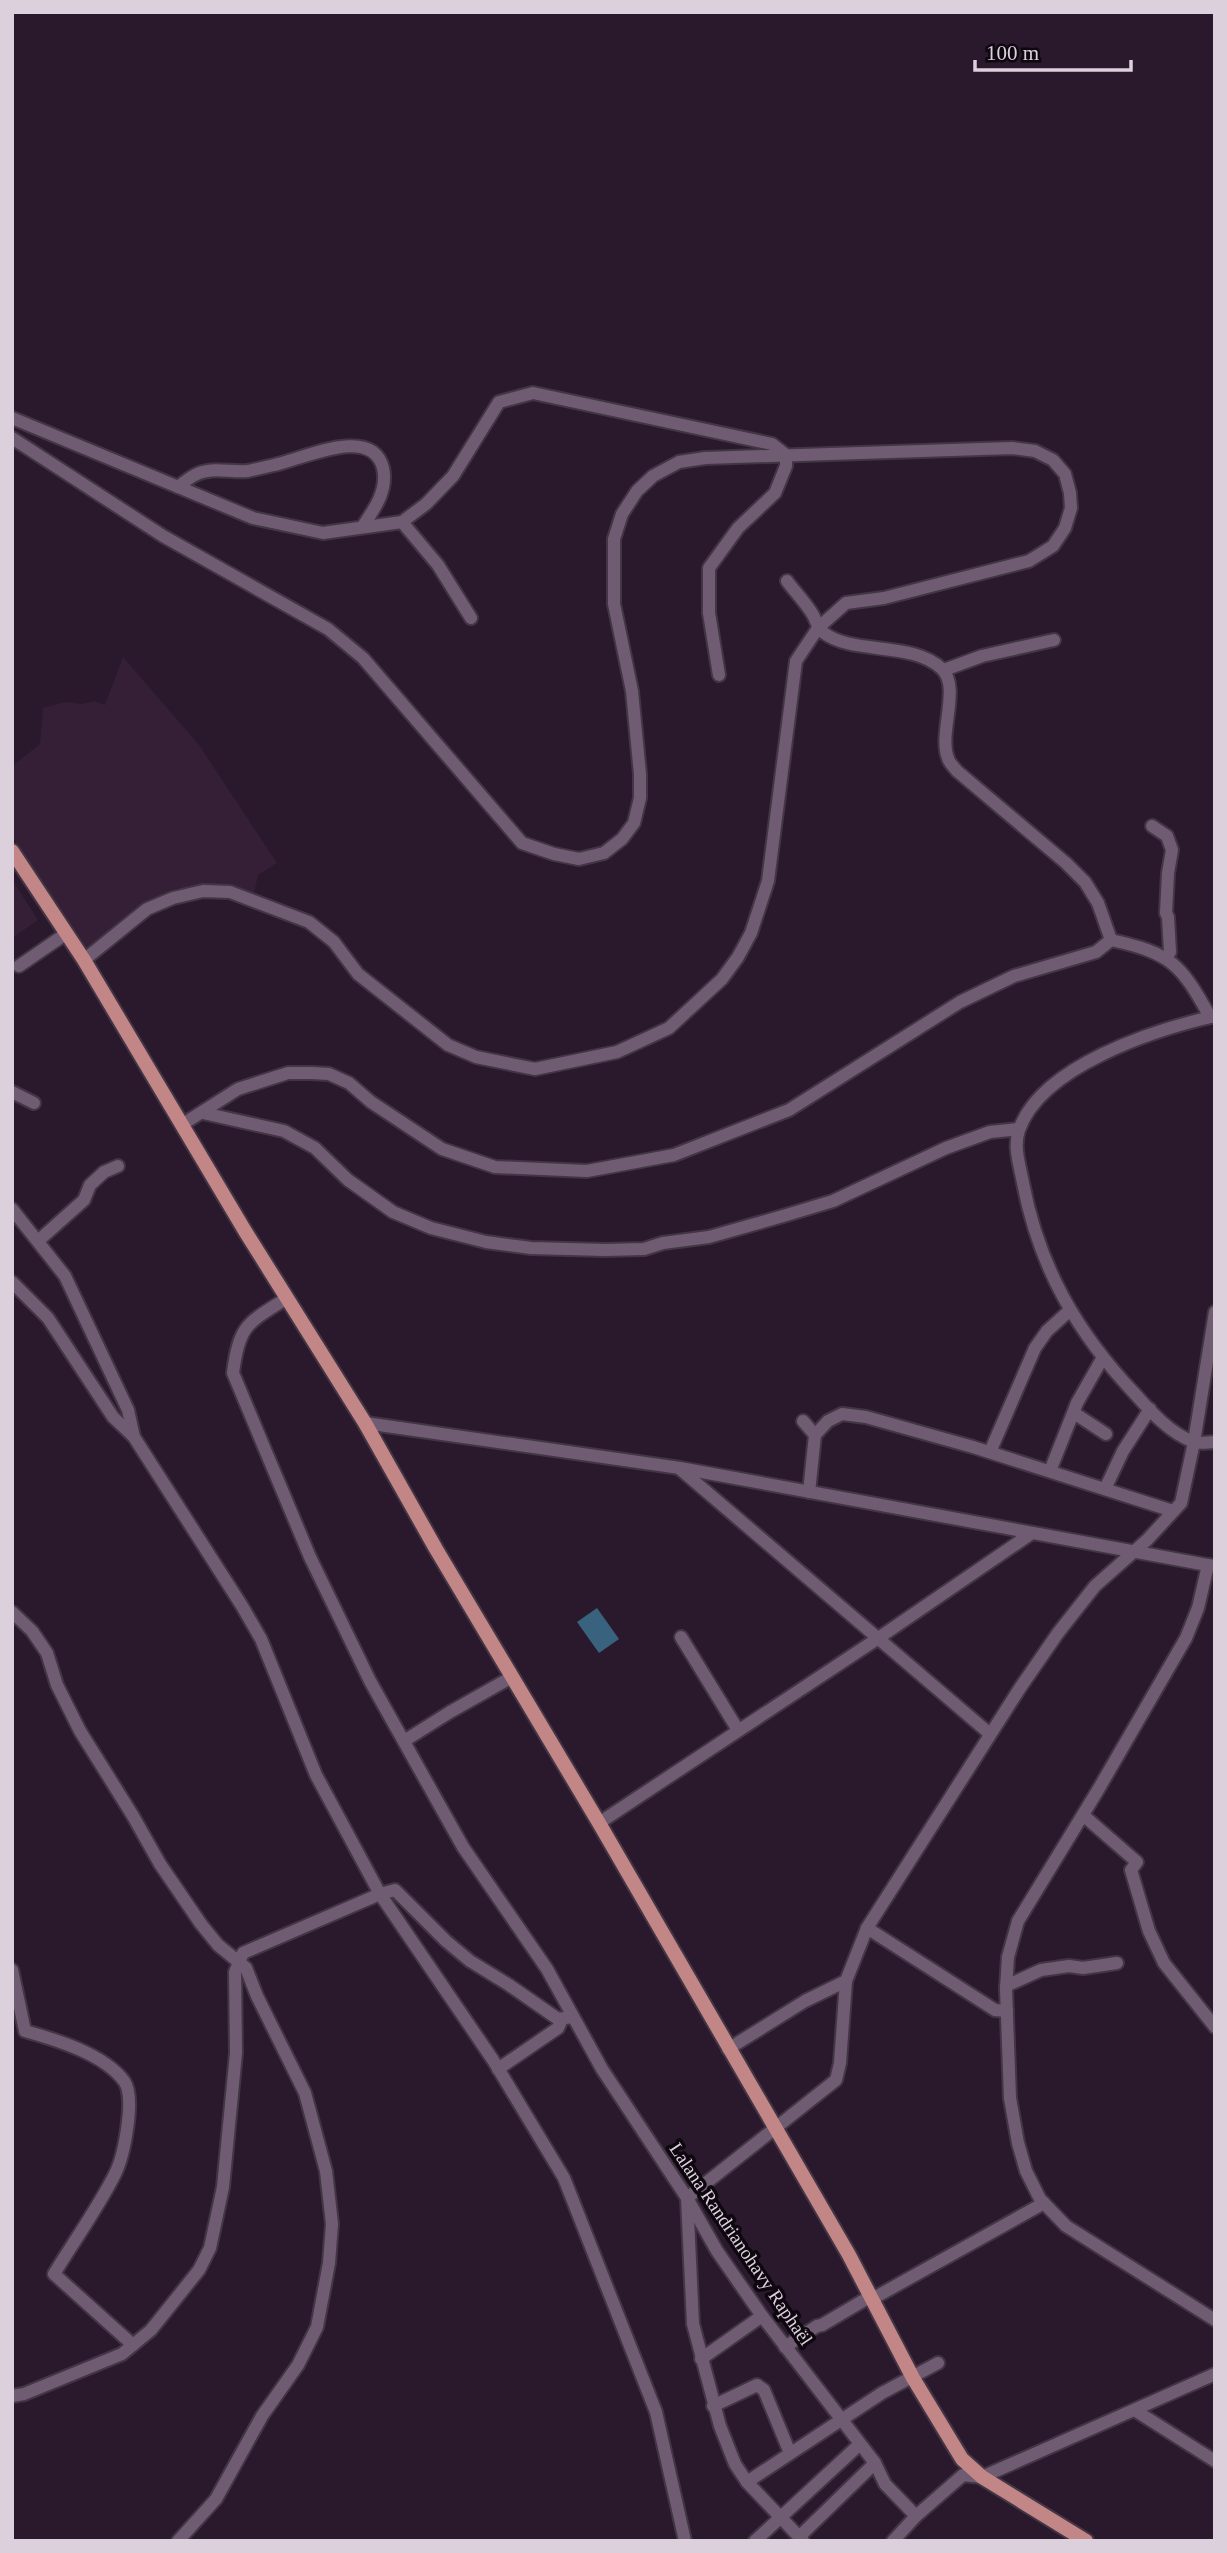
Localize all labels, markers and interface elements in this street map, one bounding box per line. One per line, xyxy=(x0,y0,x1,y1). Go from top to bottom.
scale bar xyxy=(975,28,1131,72)
text: 100 m xyxy=(986,41,1039,65)
street label: Lalana Randrianohavy Raphaël xyxy=(665,2139,817,2349)

